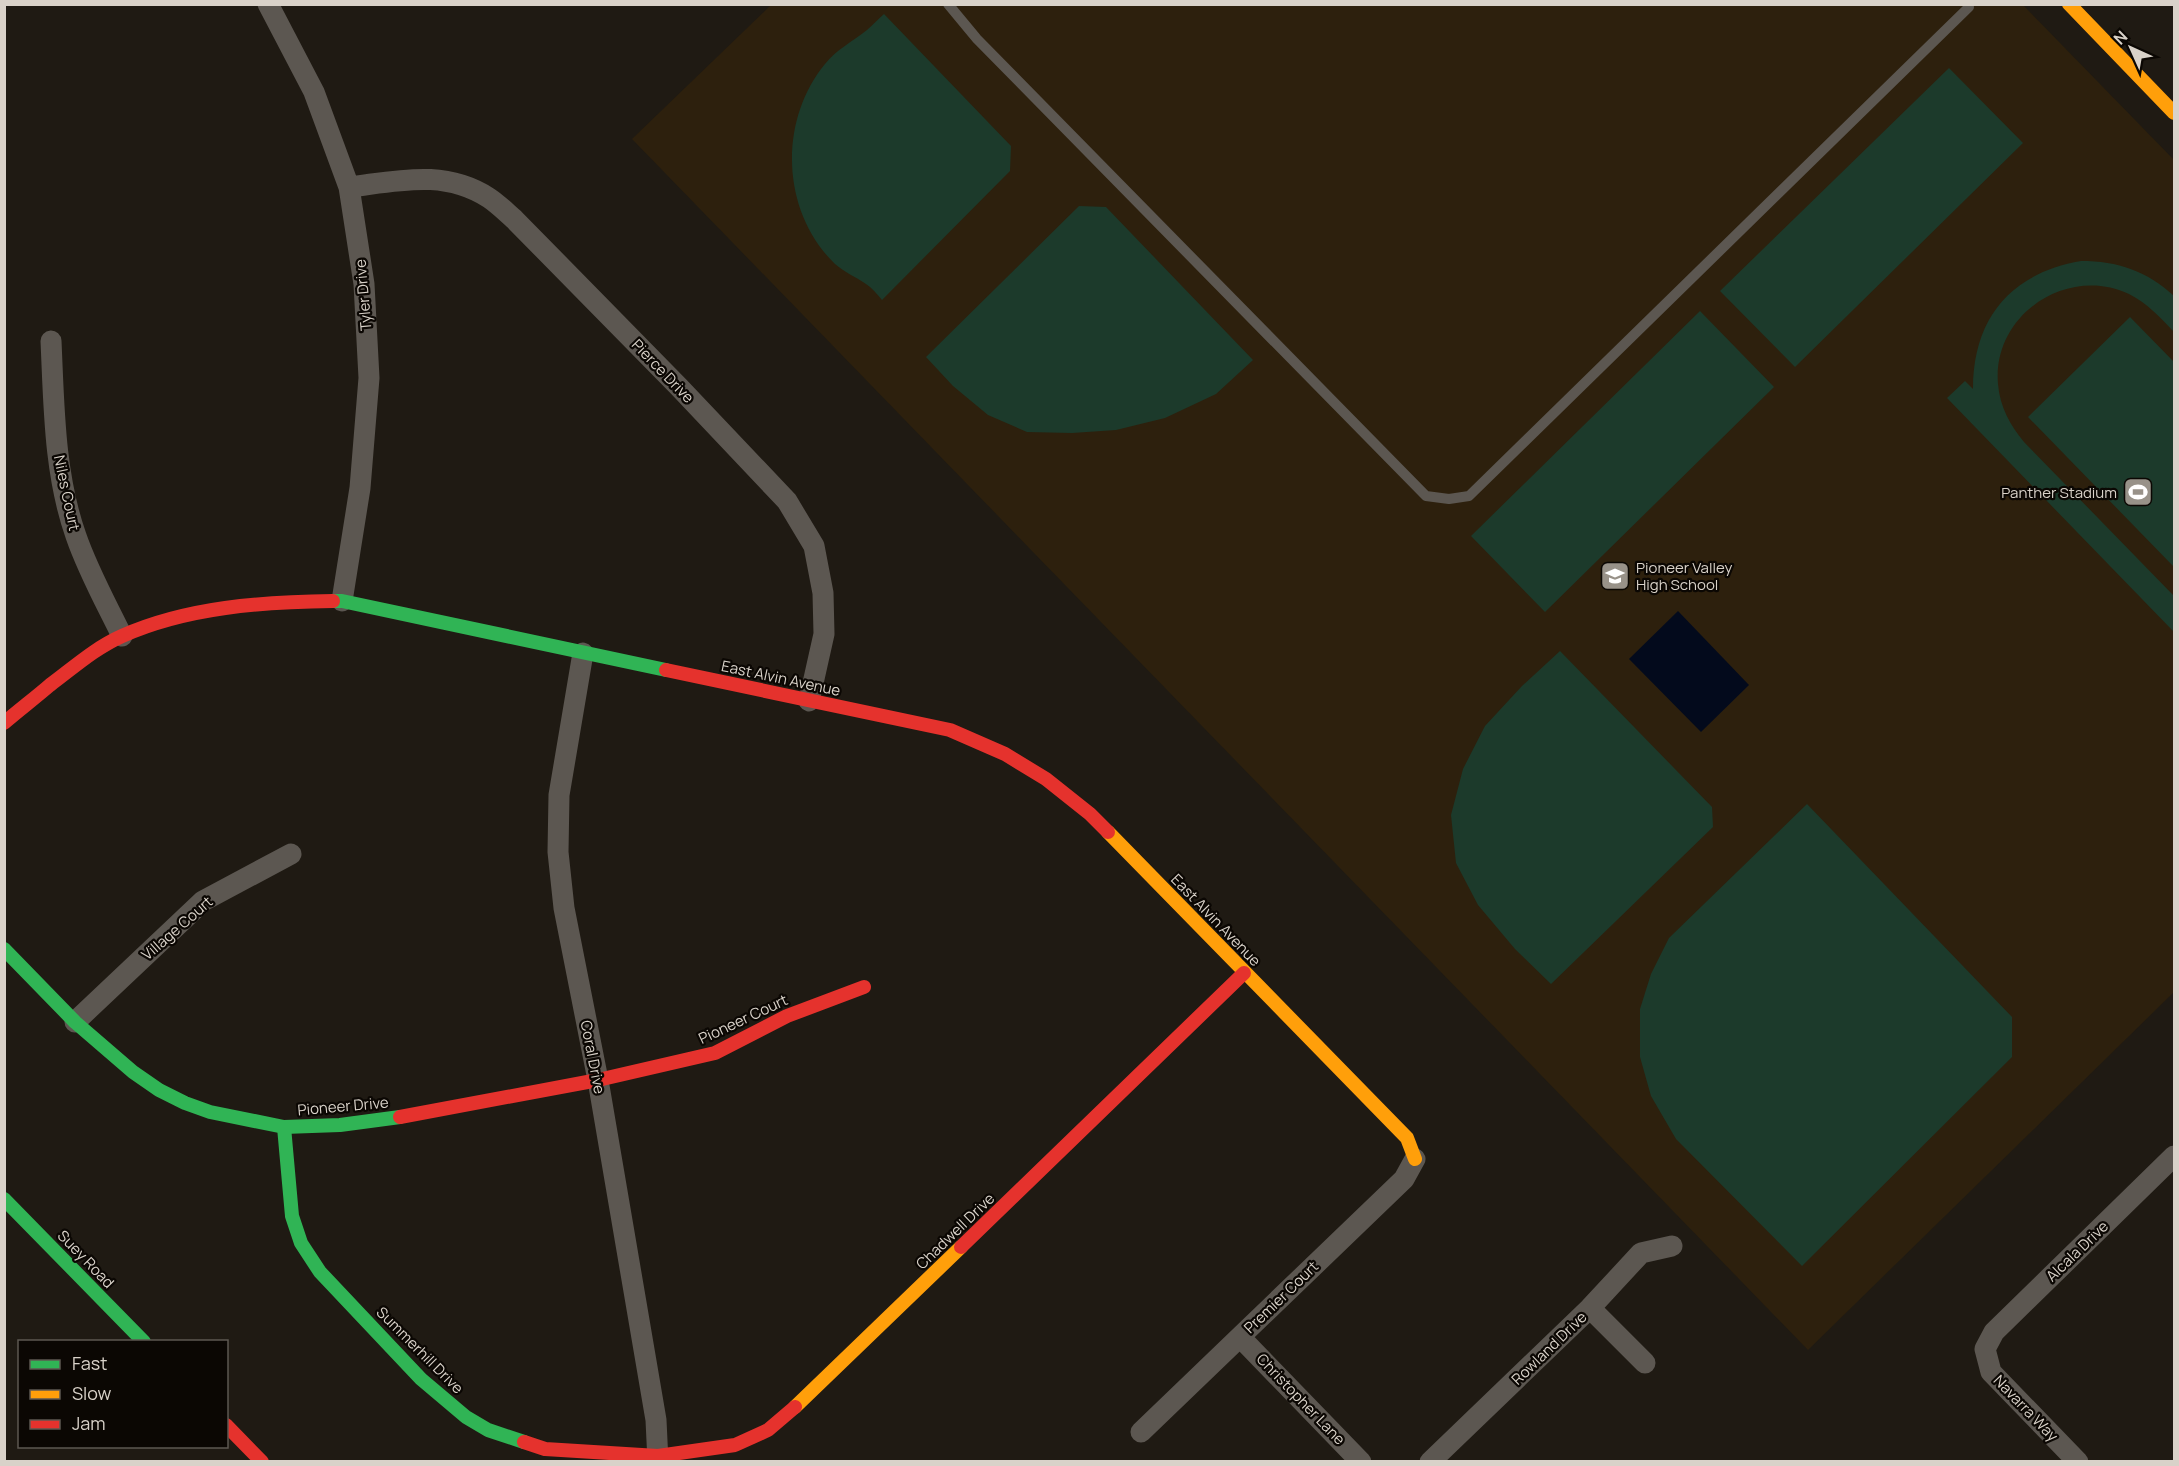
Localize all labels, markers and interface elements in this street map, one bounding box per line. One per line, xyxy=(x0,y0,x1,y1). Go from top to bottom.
north arrow xyxy=(2101,18,2161,78)
text: N xyxy=(2109,26,2132,49)
street label: Tyler Drive xyxy=(349,258,377,332)
street label: Pierce Drive xyxy=(627,334,699,408)
street label: Niles Court xyxy=(49,453,85,533)
sports icon: Panther Stadium xyxy=(2122,476,2154,508)
place label: Panther Stadium xyxy=(2001,482,2117,503)
place label: Pioneer Valley High School xyxy=(1636,557,1733,595)
school or university icon: Pioneer Valley High School xyxy=(1599,560,1631,592)
street label: East Alvin Avenue xyxy=(720,655,843,701)
street label: East Alvin Avenue xyxy=(1166,869,1266,971)
street label: Village Court xyxy=(137,891,217,965)
street label: Pioneer Court xyxy=(695,989,791,1049)
street label: Coral Drive xyxy=(576,1018,610,1096)
street label: Pioneer Drive xyxy=(297,1092,390,1120)
street label: Chadwell Drive xyxy=(911,1188,999,1274)
street label: Alcala Drive xyxy=(2041,1216,2113,1286)
street label: Suey Road xyxy=(53,1225,119,1293)
street label: Premier Court xyxy=(1239,1256,1323,1338)
street label: Summerhill Drive xyxy=(372,1302,468,1398)
street label: Rowland Drive xyxy=(1507,1307,1591,1389)
legend xyxy=(18,1340,228,1448)
street label: Christopher Lane xyxy=(1252,1349,1350,1449)
text: Fast xyxy=(72,1351,107,1375)
street label: Navarra Way xyxy=(1989,1370,2063,1446)
text: Slow xyxy=(72,1381,112,1405)
text: Jam xyxy=(72,1411,106,1435)

